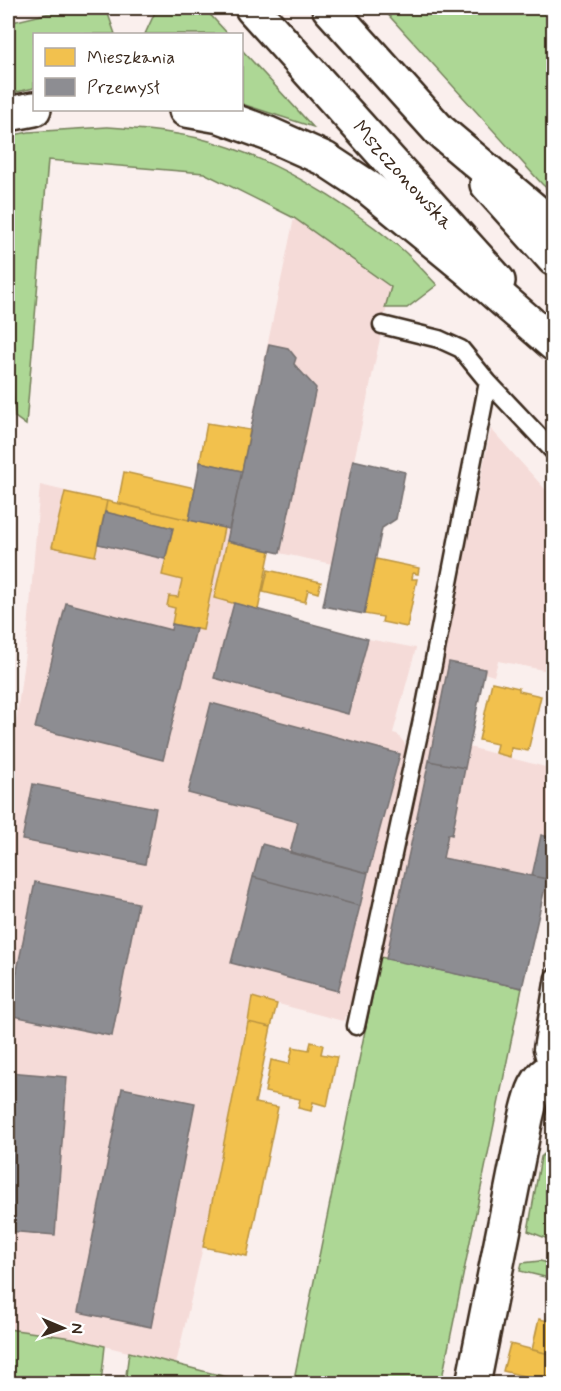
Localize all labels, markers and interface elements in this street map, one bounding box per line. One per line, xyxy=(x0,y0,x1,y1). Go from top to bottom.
legend xyxy=(33,33,243,111)
text: Mieszkania xyxy=(87,46,175,70)
text: Przemysł xyxy=(87,76,161,100)
street label: Mszczonowska xyxy=(346,114,460,236)
north arrow xyxy=(33,1298,93,1358)
text: N xyxy=(66,1323,87,1334)

